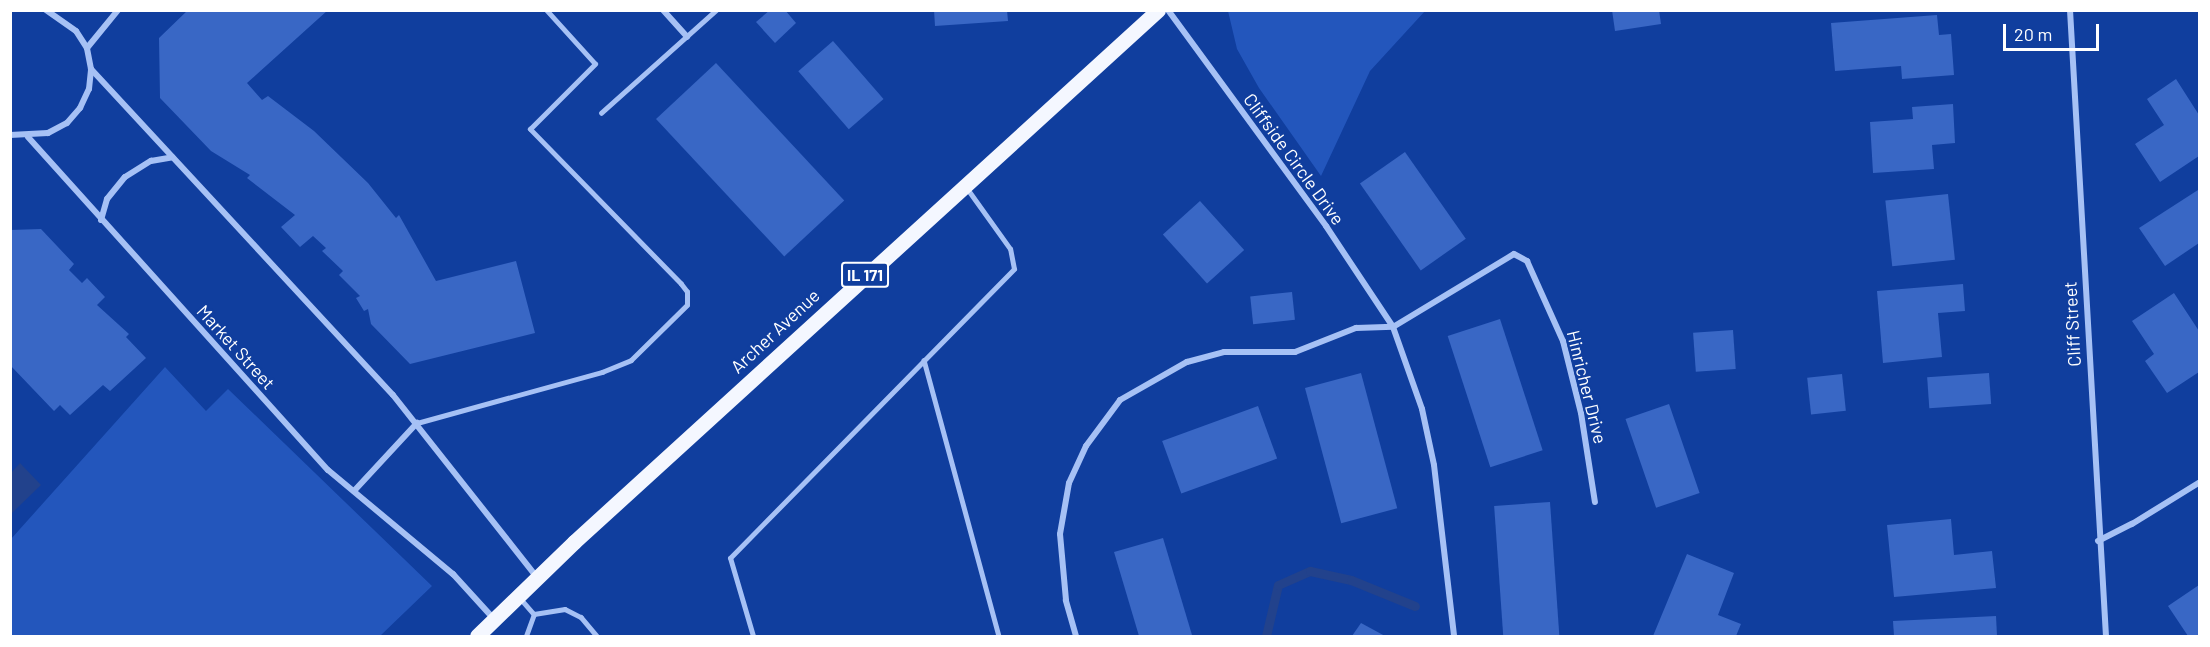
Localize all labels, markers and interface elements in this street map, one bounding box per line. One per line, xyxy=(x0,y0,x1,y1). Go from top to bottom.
scale bar xyxy=(2006,12,2102,50)
text: 20 m xyxy=(2014,23,2052,45)
street label: Cliffside Circle Drive xyxy=(1239,89,1349,229)
road number: IL 171 xyxy=(841,262,889,288)
street label: Cliff Street xyxy=(2059,281,2085,367)
street label: Archer Avenue xyxy=(726,284,824,378)
street label: Market Street xyxy=(192,300,280,394)
street label: Hinricher Drive xyxy=(1562,328,1612,446)

